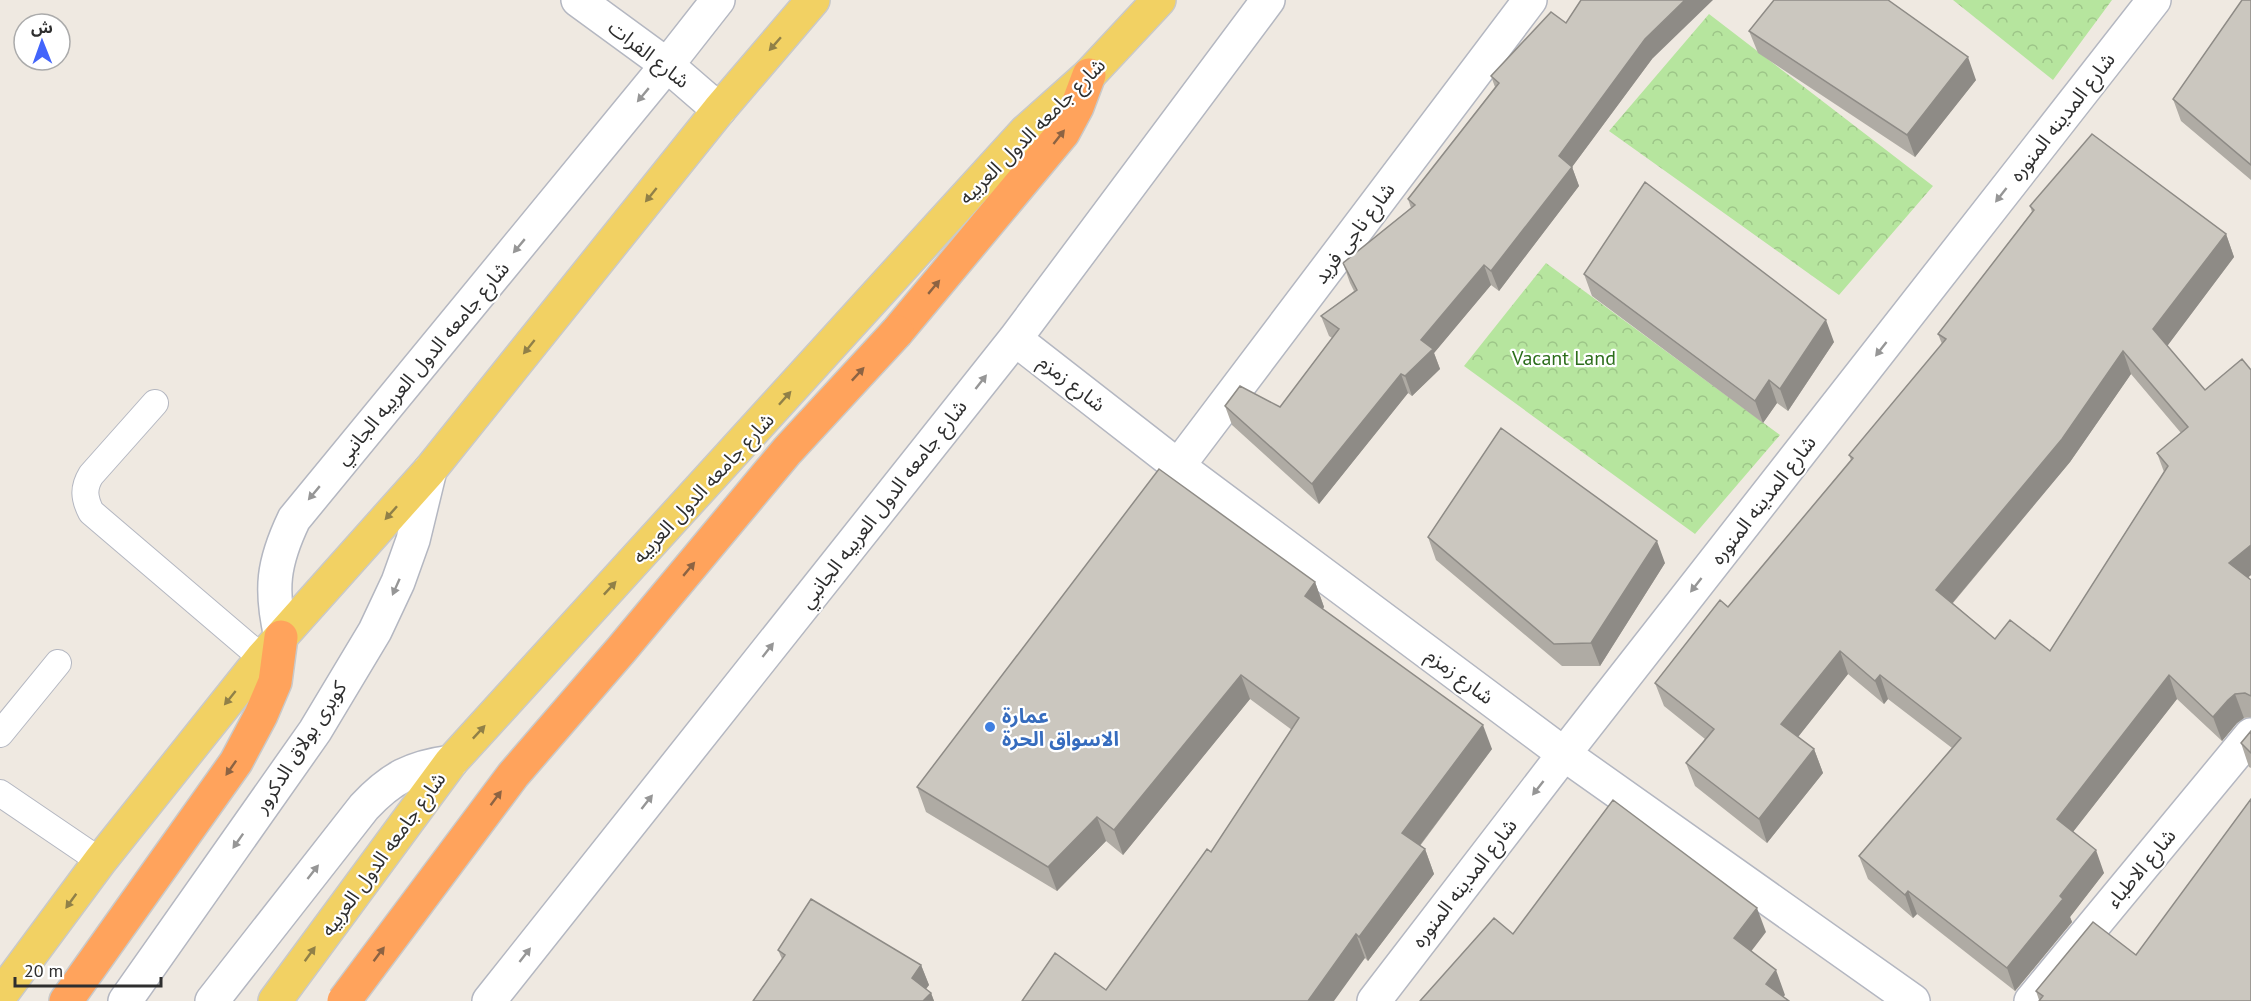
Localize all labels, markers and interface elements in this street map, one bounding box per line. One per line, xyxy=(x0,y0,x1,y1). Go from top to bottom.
north arrow xyxy=(12,12,72,72)
street label: شارع الفرات xyxy=(602,14,695,95)
text: ش xyxy=(31,17,53,37)
one-way arrow xyxy=(769,36,782,51)
street label: شارع المدينه المنوره xyxy=(2003,47,2122,188)
street label: شارع جامعه الدول العربيه xyxy=(953,52,1112,211)
one-way arrow xyxy=(636,87,649,103)
one-way arrow xyxy=(1053,130,1065,146)
street label: شارع ناجى فريد xyxy=(1307,177,1402,290)
one-way arrow xyxy=(644,187,657,203)
one-way arrow xyxy=(1995,187,2008,203)
one-way arrow xyxy=(512,238,525,254)
street label: شارع جامعه الدول العربيه الجانبي xyxy=(329,256,517,472)
one-way arrow xyxy=(927,280,940,295)
one-way arrow xyxy=(522,339,535,355)
one-way arrow xyxy=(1876,341,1888,356)
park label: Vacant Land xyxy=(1511,345,1616,371)
street label: شارع زمزم xyxy=(1032,349,1111,419)
one-way arrow xyxy=(851,366,865,381)
one-way arrow xyxy=(974,374,987,390)
one-way arrow xyxy=(778,391,792,406)
street label: شارع جامعه الدول العربيه الجانبي xyxy=(793,394,975,615)
street label: شارع جامعه الدول العربيه xyxy=(626,407,781,570)
street label: شارع المدينه المنوره xyxy=(1704,430,1823,571)
one-way arrow xyxy=(308,485,321,501)
one-way arrow xyxy=(384,506,398,521)
one-way arrow xyxy=(682,562,695,577)
one-way arrow xyxy=(1690,577,1703,593)
one-way arrow xyxy=(391,578,400,595)
one-way arrow xyxy=(603,582,617,596)
one-way arrow xyxy=(761,642,774,658)
street label: شارع زمزم xyxy=(1420,642,1499,712)
street label: كوبرى بولاق الدكرور xyxy=(247,676,353,819)
one-way arrow xyxy=(224,690,237,706)
place label: عمارة الاسواق الحرة xyxy=(1002,703,1119,752)
marker: عمارة الاسواق الحرة xyxy=(983,720,997,734)
one-way arrow xyxy=(472,725,485,740)
one-way arrow xyxy=(225,760,237,776)
street label: شارع جامعه الدول العربيه xyxy=(315,767,453,942)
one-way arrow xyxy=(1532,781,1544,796)
one-way arrow xyxy=(490,791,502,807)
one-way arrow xyxy=(640,795,652,810)
street label: شارع المدينه المنوره xyxy=(1405,813,1524,954)
street label: شارع الاطباء xyxy=(2100,823,2183,914)
one-way arrow xyxy=(232,833,244,848)
one-way arrow xyxy=(306,864,319,880)
one-way arrow xyxy=(65,893,77,908)
one-way arrow xyxy=(303,946,315,961)
one-way arrow xyxy=(373,947,385,963)
one-way arrow xyxy=(519,947,532,963)
scale bar xyxy=(15,950,160,988)
text: 20 m xyxy=(24,959,63,982)

